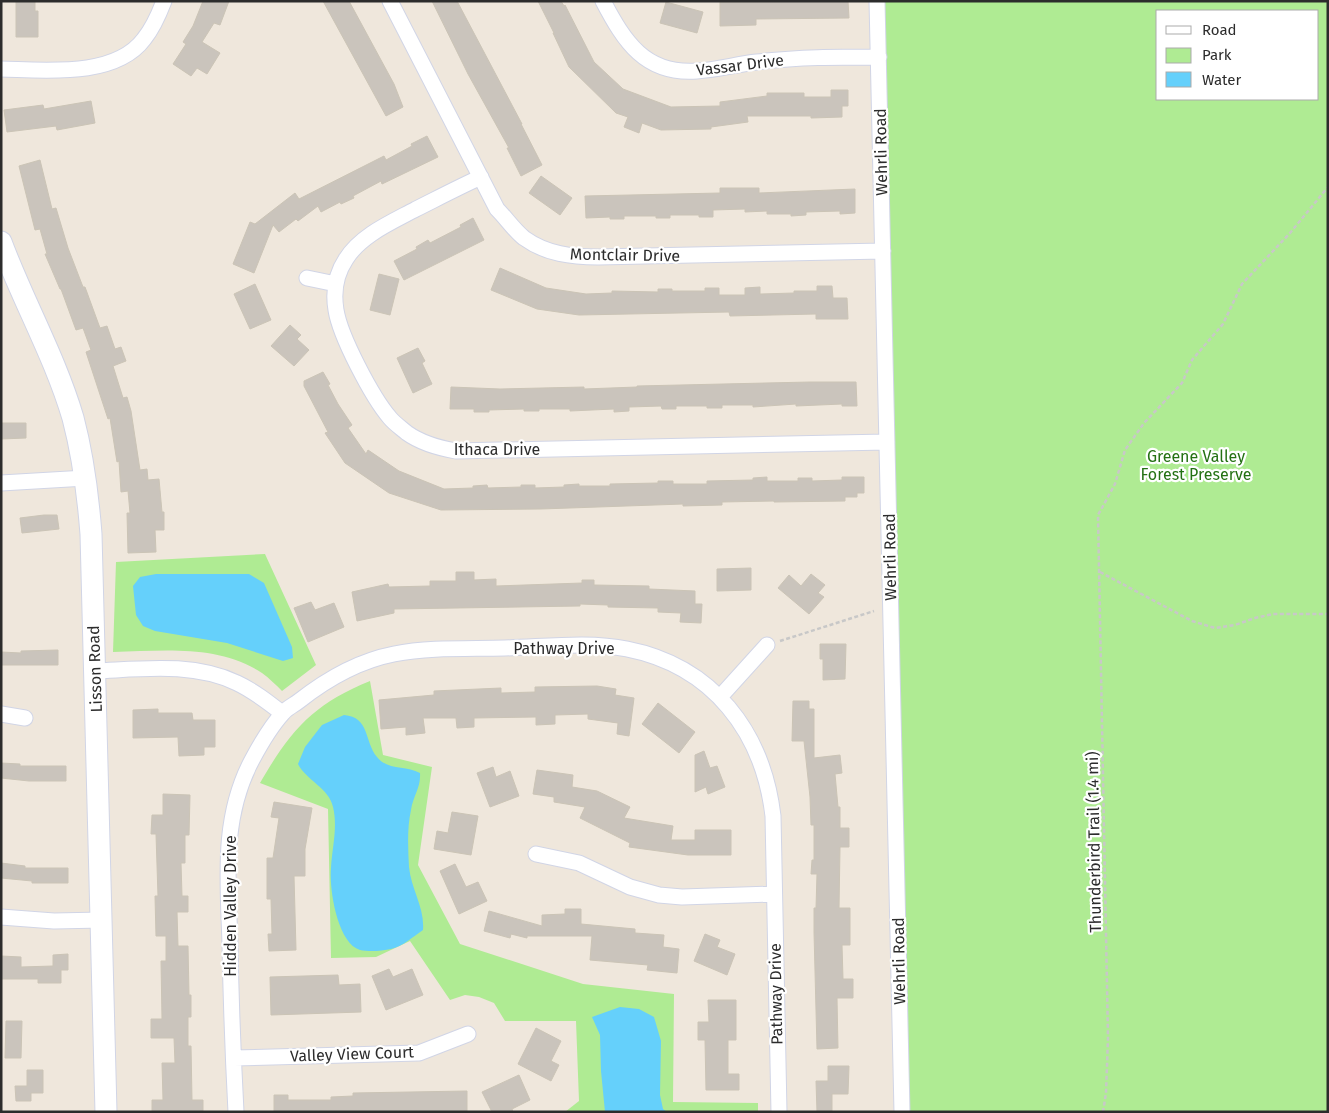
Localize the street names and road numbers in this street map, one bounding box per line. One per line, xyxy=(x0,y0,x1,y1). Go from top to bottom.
street label: Vassar Drive xyxy=(695,50,785,80)
street label: Wehrli Road xyxy=(871,108,891,196)
street label: Montclair Drive xyxy=(570,245,680,265)
street label: Ithaca Drive xyxy=(454,440,540,459)
street label: Wehrli Road xyxy=(880,513,900,601)
street label: Lisson Road xyxy=(84,625,106,713)
street label: Pathway Drive xyxy=(513,639,615,658)
street label: Thunderbird Trail (1.4 mi) xyxy=(1083,751,1105,933)
street label: Hidden Valley Drive xyxy=(221,835,240,977)
street label: Wehrli Road xyxy=(889,917,909,1005)
street label: Pathway Drive xyxy=(766,943,786,1045)
street label: Valley View Court xyxy=(290,1042,414,1066)

